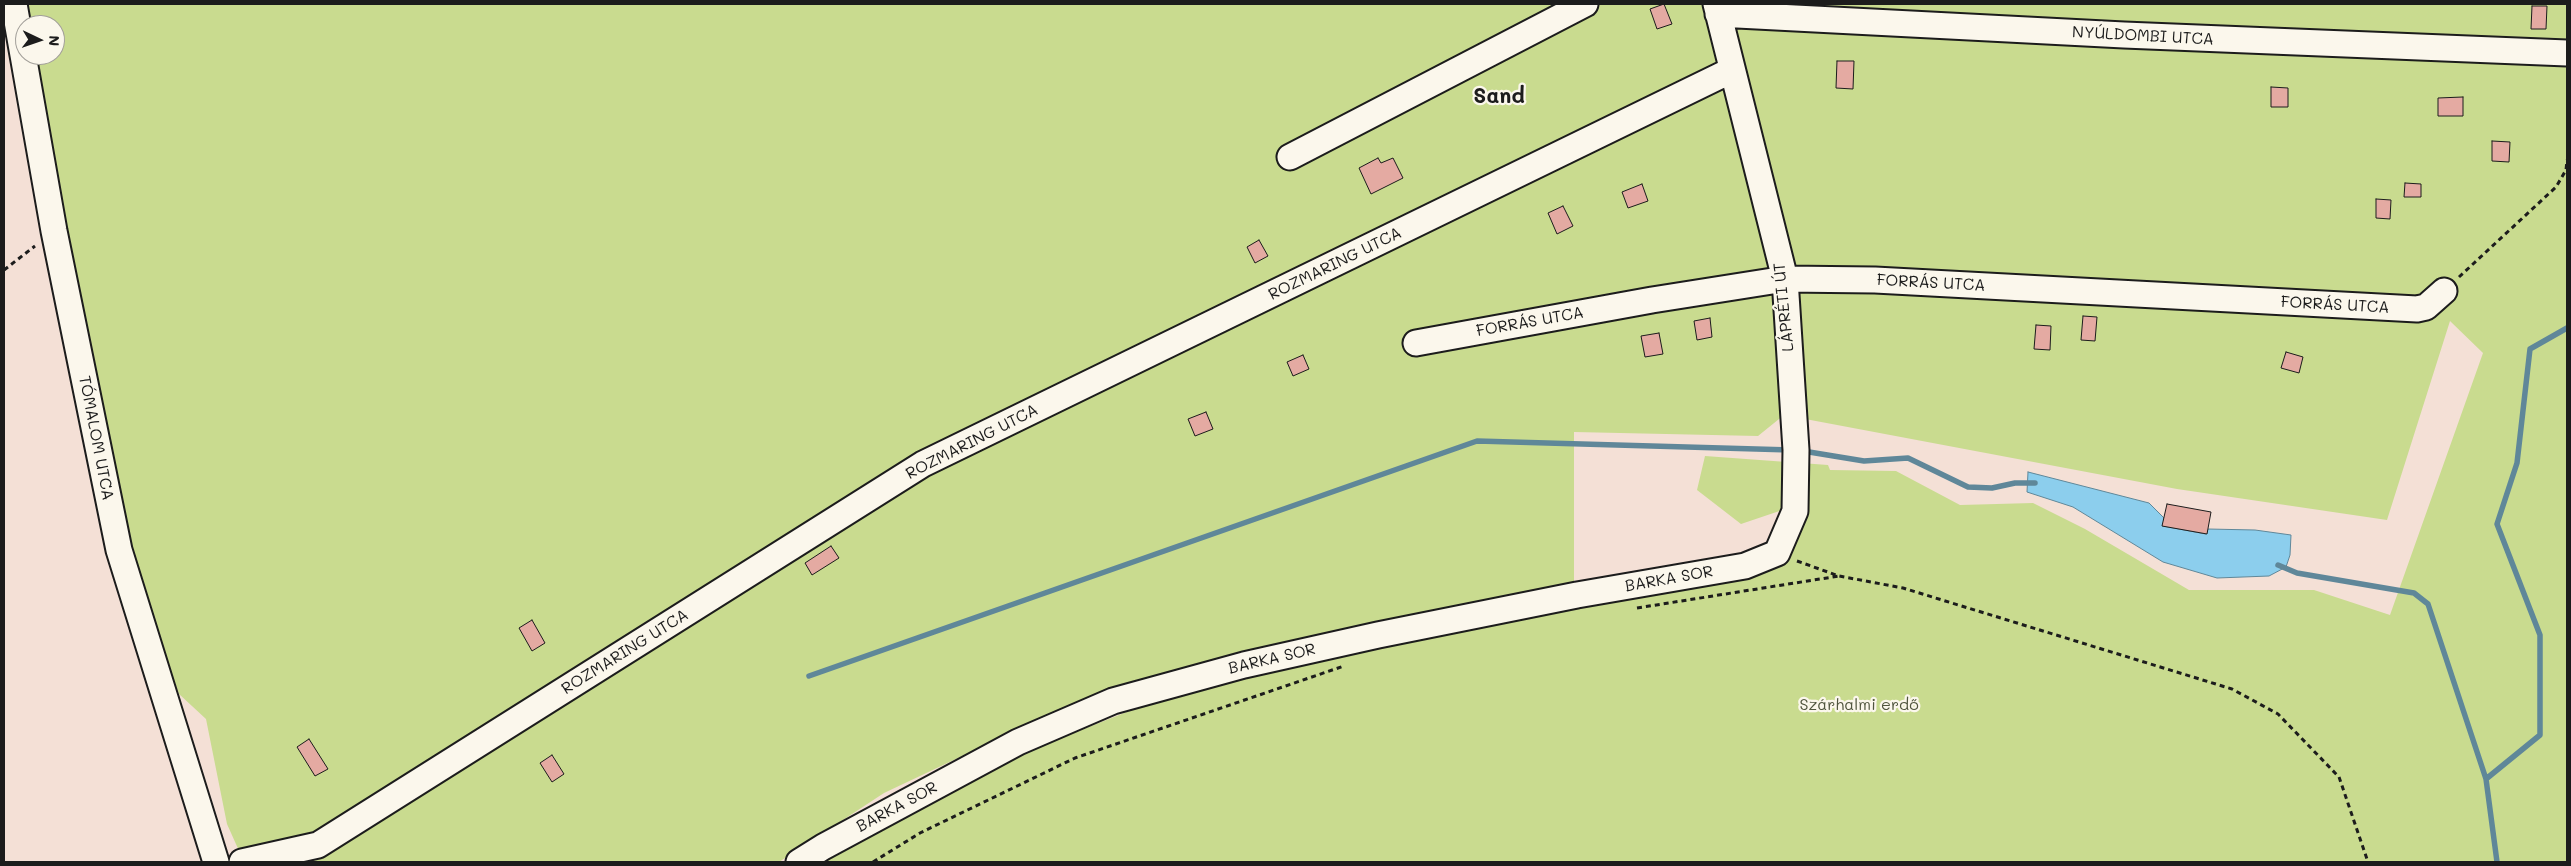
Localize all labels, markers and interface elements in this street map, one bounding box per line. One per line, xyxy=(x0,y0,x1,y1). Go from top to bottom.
north arrow xyxy=(15,15,65,65)
street label: NYÚLDOMBI UTCA xyxy=(2072,23,2214,49)
text: N xyxy=(45,35,64,47)
district label: Sand xyxy=(1473,84,1525,110)
street label: ROZMARING UTCA xyxy=(1265,223,1405,305)
street label: LÁPRÉTI ÚT xyxy=(1770,262,1798,352)
street label: FORRÁS UTCA xyxy=(1876,271,1986,295)
street label: FORRÁS UTCA xyxy=(2280,293,2390,317)
street label: FORRÁS UTCA xyxy=(1475,303,1585,341)
street label: TÓMALOM UTCA xyxy=(75,374,117,502)
street label: ROZMARING UTCA xyxy=(903,400,1041,484)
street label: BARKA SOR xyxy=(1623,562,1715,596)
street label: ROZMARING UTCA xyxy=(558,605,692,699)
street label: BARKA SOR xyxy=(1226,640,1318,678)
park label: Szárhalmi erdő xyxy=(1799,695,1919,715)
street label: BARKA SOR xyxy=(853,778,941,836)

